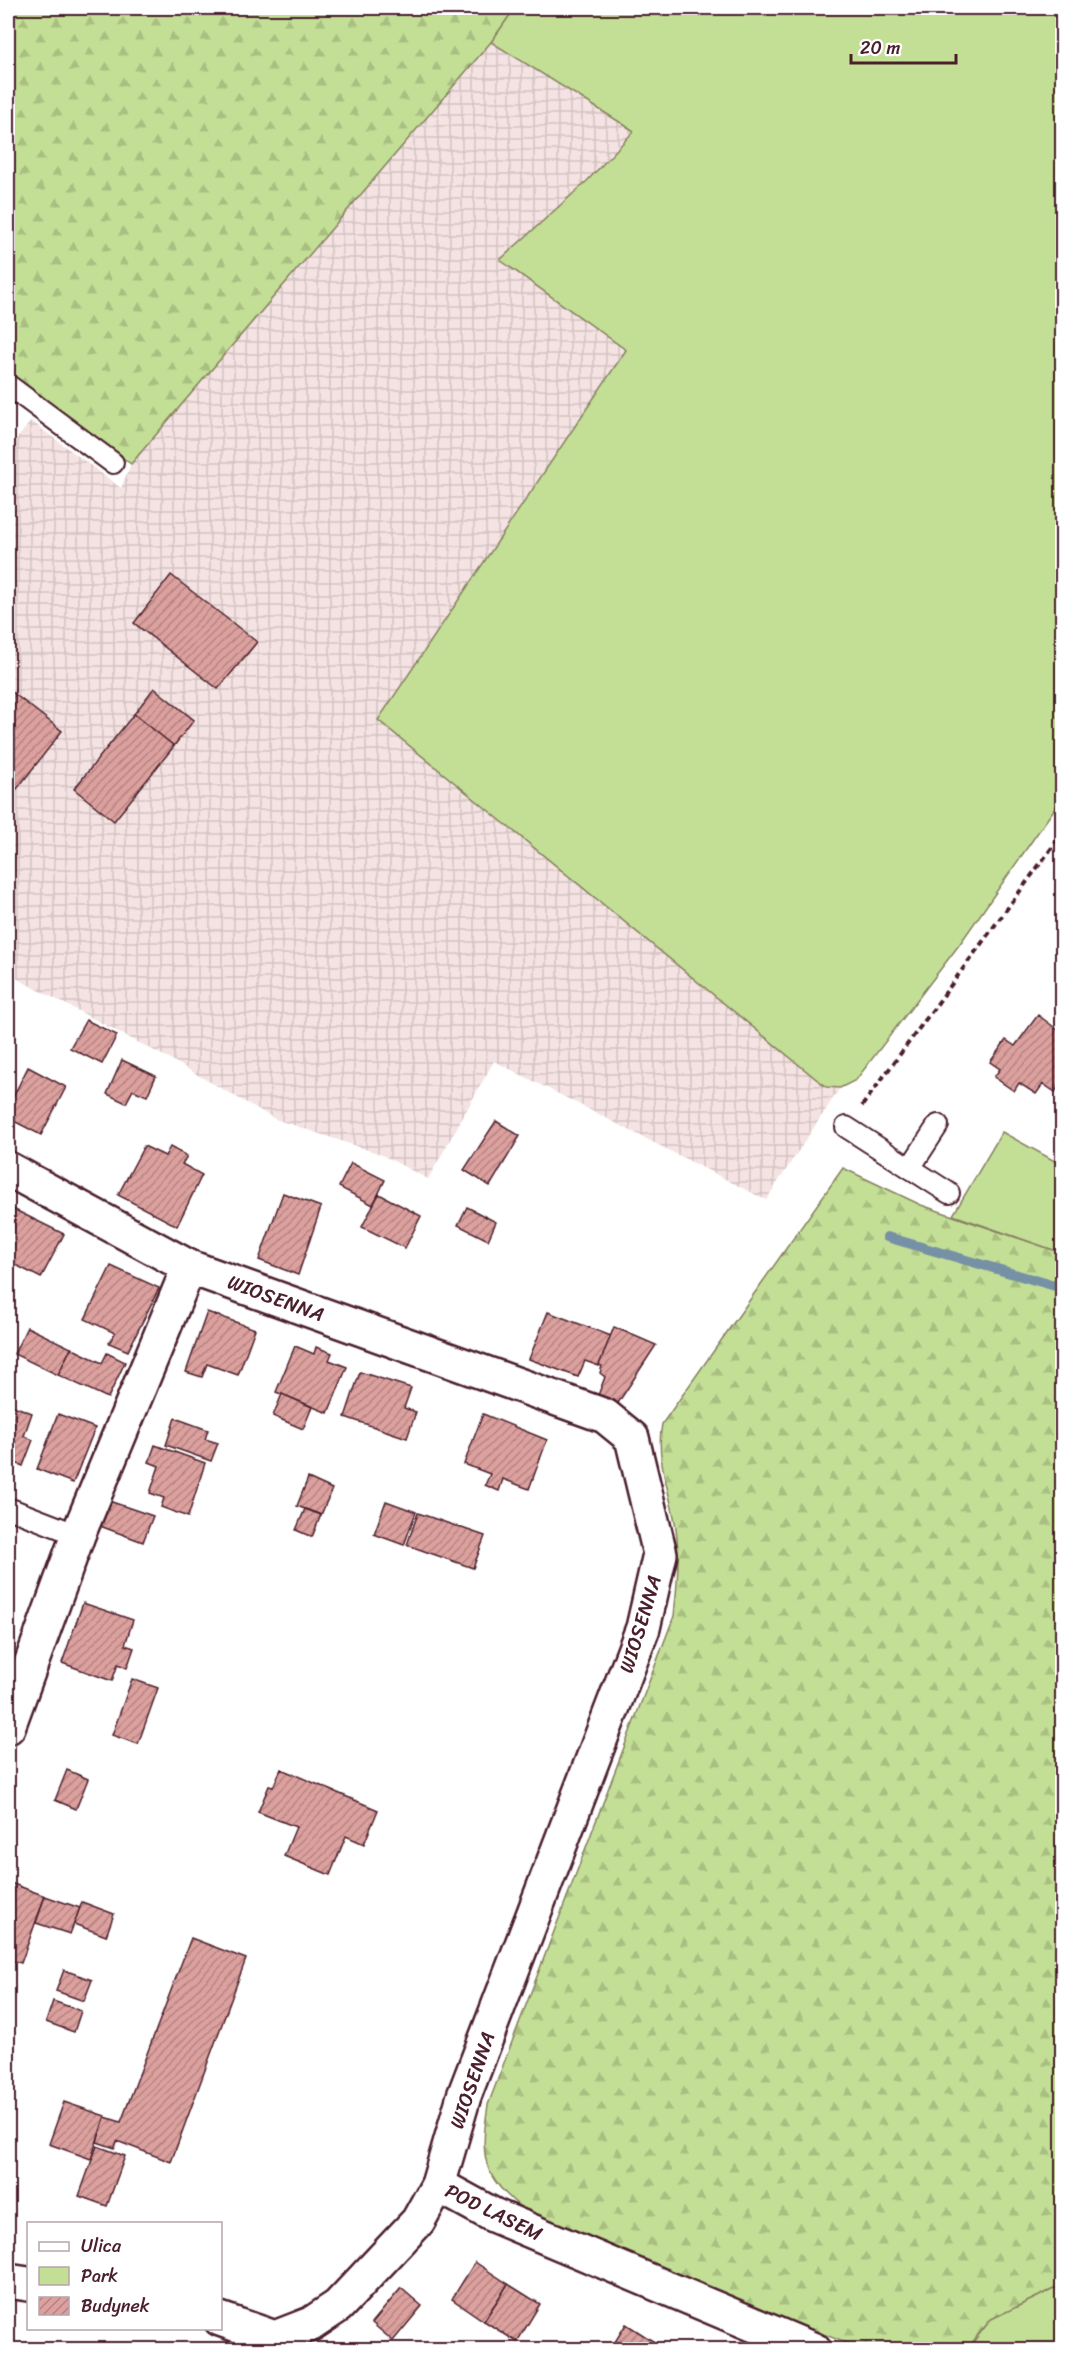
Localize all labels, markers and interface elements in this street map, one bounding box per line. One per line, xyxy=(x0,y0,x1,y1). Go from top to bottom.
scale bar xyxy=(851,27,956,65)
text: 20 m xyxy=(860,32,900,64)
street label: WIOSENNA xyxy=(222,1265,329,1332)
street label: WIOSENNA xyxy=(609,1571,672,1678)
street label: WIOSENNA xyxy=(439,2027,505,2134)
street label: POD LASEM xyxy=(439,2174,549,2251)
legend xyxy=(27,2222,222,2330)
text: Ulica xyxy=(81,2230,122,2262)
text: Park xyxy=(81,2260,118,2292)
text: Budynek xyxy=(81,2290,150,2322)

